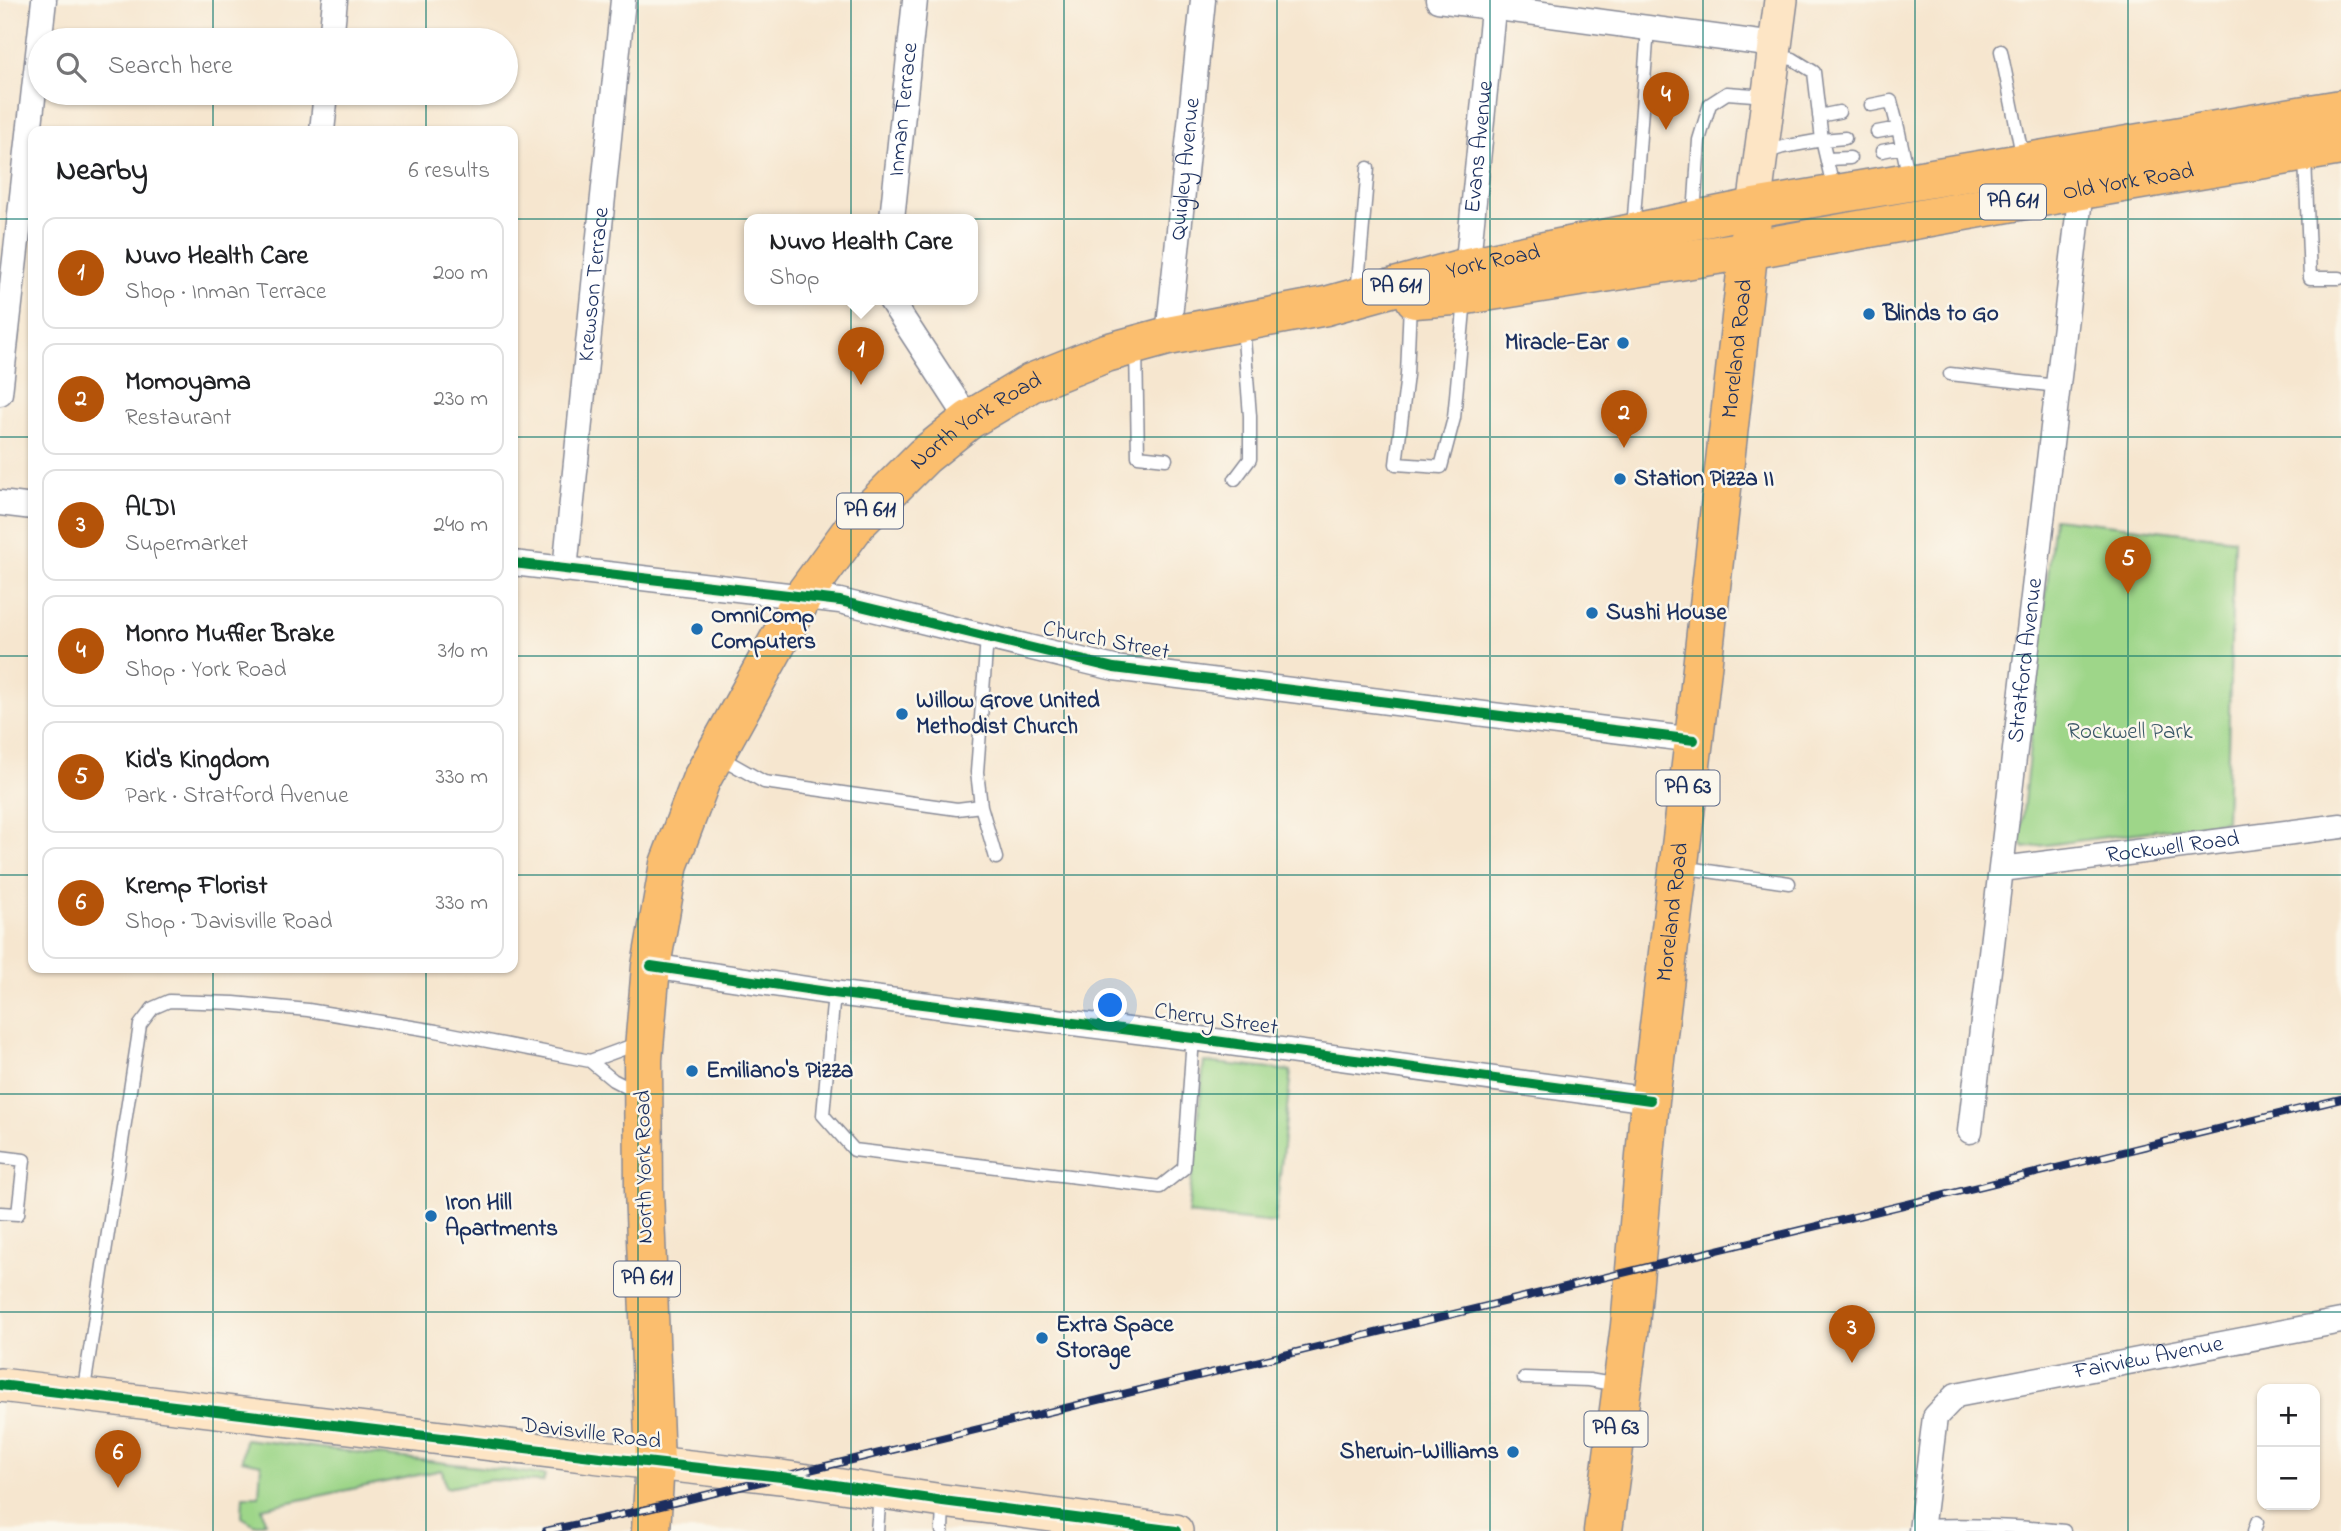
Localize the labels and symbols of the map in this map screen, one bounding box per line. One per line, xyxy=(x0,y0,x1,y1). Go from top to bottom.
street label: Inman Terrace xyxy=(880,40,927,178)
pin: 4 xyxy=(1643,72,1689,130)
street label: Evans Avenue xyxy=(1456,78,1502,214)
street label: Quigley Avenue xyxy=(1162,95,1209,242)
street label: Old York Road xyxy=(2060,155,2196,209)
road number: PA 611 xyxy=(1980,184,2046,220)
street label: Krewson Terrace xyxy=(570,205,618,363)
street label: York Road xyxy=(1443,236,1543,288)
road number: PA 611 xyxy=(1363,270,1429,304)
street label: Moreland Road xyxy=(1713,277,1762,420)
place label: Blinds to Go xyxy=(1882,298,1999,331)
marker: Blinds to Go xyxy=(1861,306,1877,322)
pin: 1 xyxy=(838,327,884,385)
place label: Miracle-Ear xyxy=(1505,327,1610,360)
marker: Miracle-Ear xyxy=(1615,335,1631,351)
street label: North York Road xyxy=(902,364,1047,478)
pin: 2 xyxy=(1601,390,1647,448)
place label: Station Pizza II xyxy=(1634,463,1774,496)
marker: Station Pizza II xyxy=(1612,471,1628,487)
road number: PA 611 xyxy=(837,494,903,528)
pin: 5 xyxy=(2105,536,2151,594)
street label: Stratford Avenue xyxy=(1999,575,2052,744)
place label: Sushi House xyxy=(1606,597,1727,630)
place label: OmniComp Computers xyxy=(711,600,816,659)
marker: Sushi House xyxy=(1584,605,1600,621)
street label: Church Street xyxy=(1040,613,1173,670)
marker: OmniComp Computers xyxy=(689,621,705,637)
place label: Willow Grove United Methodist Church xyxy=(916,685,1100,744)
marker: Willow Grove United Methodist Church xyxy=(894,706,910,722)
park label: Rockwell Park xyxy=(2067,716,2194,749)
road number: PA 63 xyxy=(1656,770,1720,806)
street label: Rockwell Road xyxy=(2104,823,2241,872)
street label: Moreland Road xyxy=(1648,841,1698,983)
your location xyxy=(1093,988,1127,1022)
street label: Cherry Street xyxy=(1152,995,1280,1047)
place label: Emiliano's Pizza xyxy=(706,1055,853,1088)
marker: Emiliano's Pizza xyxy=(684,1063,700,1079)
street label: North York Road xyxy=(627,1090,663,1244)
place label: Iron Hill Apartments xyxy=(445,1187,558,1246)
marker: Iron Hill Apartments xyxy=(423,1208,439,1224)
road number: PA 611 xyxy=(614,1262,680,1296)
pin: 3 xyxy=(1829,1305,1875,1363)
place label: Extra Space Storage xyxy=(1056,1309,1174,1370)
street label: Fairview Avenue xyxy=(2070,1327,2226,1389)
marker: Extra Space Storage xyxy=(1034,1330,1050,1346)
street label: Davisville Road xyxy=(518,1409,663,1459)
road number: PA 63 xyxy=(1584,1412,1648,1446)
pin: 6 xyxy=(95,1430,141,1488)
place label: Sherwin-Williams xyxy=(1340,1436,1499,1469)
marker: Sherwin-Williams xyxy=(1505,1444,1521,1460)

